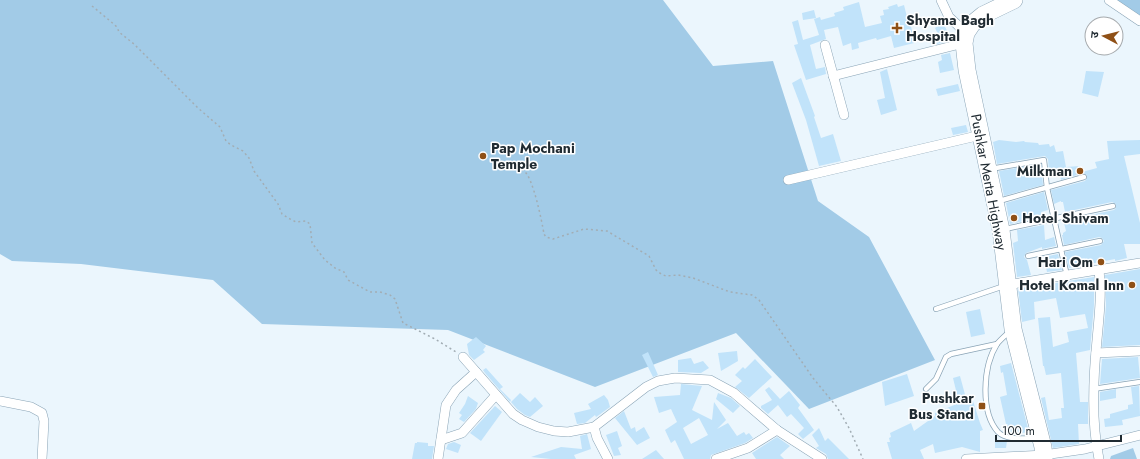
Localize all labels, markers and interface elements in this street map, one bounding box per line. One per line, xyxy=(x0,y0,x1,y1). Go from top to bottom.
place label: Shyama Bagh Hospital xyxy=(906,10,994,46)
north arrow xyxy=(1084,16,1124,56)
marker: Shyama Bagh Hospital xyxy=(891,22,903,34)
text: उ xyxy=(1086,30,1102,39)
street label: Pushkar Merta Highway xyxy=(966,112,1012,253)
place label: Pap Mochani Temple xyxy=(491,138,575,174)
marker: Pap Mochani Temple xyxy=(478,151,488,161)
place label: Milkman xyxy=(1017,161,1072,181)
marker: Milkman xyxy=(1075,166,1085,176)
place label: Hotel Shivam xyxy=(1022,208,1109,228)
marker: Hotel Shivam xyxy=(1009,213,1019,223)
place label: Hari Om xyxy=(1038,252,1093,272)
marker: Hari Om xyxy=(1096,257,1106,267)
place label: Hotel Komal Inn xyxy=(1019,275,1124,295)
marker: Hotel Komal Inn xyxy=(1127,280,1137,290)
place label: Pushkar Bus Stand xyxy=(909,388,974,424)
marker: Pushkar Bus Stand xyxy=(977,401,987,411)
scale bar xyxy=(996,417,1121,443)
text: 100 m xyxy=(1002,422,1035,440)

